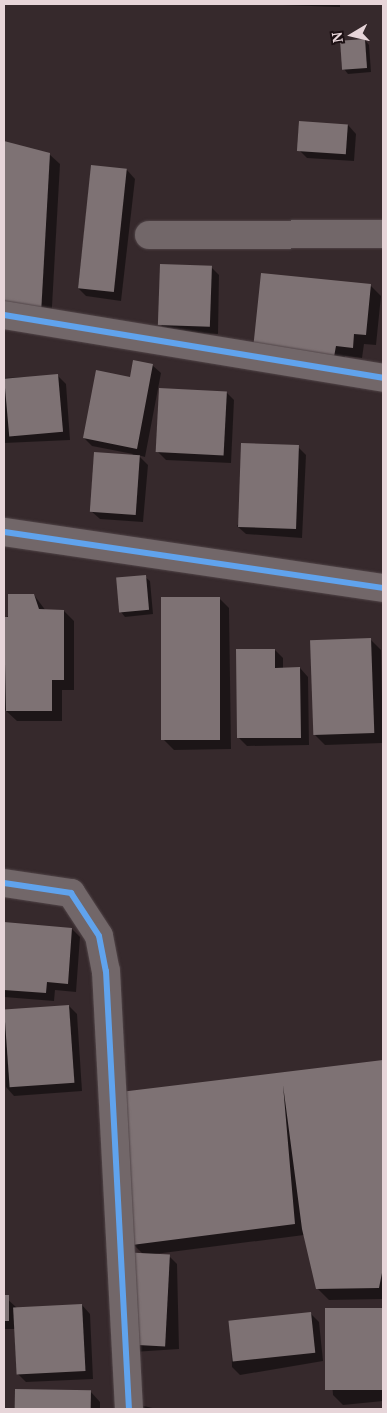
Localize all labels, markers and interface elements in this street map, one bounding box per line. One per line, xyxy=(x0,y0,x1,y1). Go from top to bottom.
north arrow xyxy=(327,10,377,60)
text: N xyxy=(326,31,347,44)

